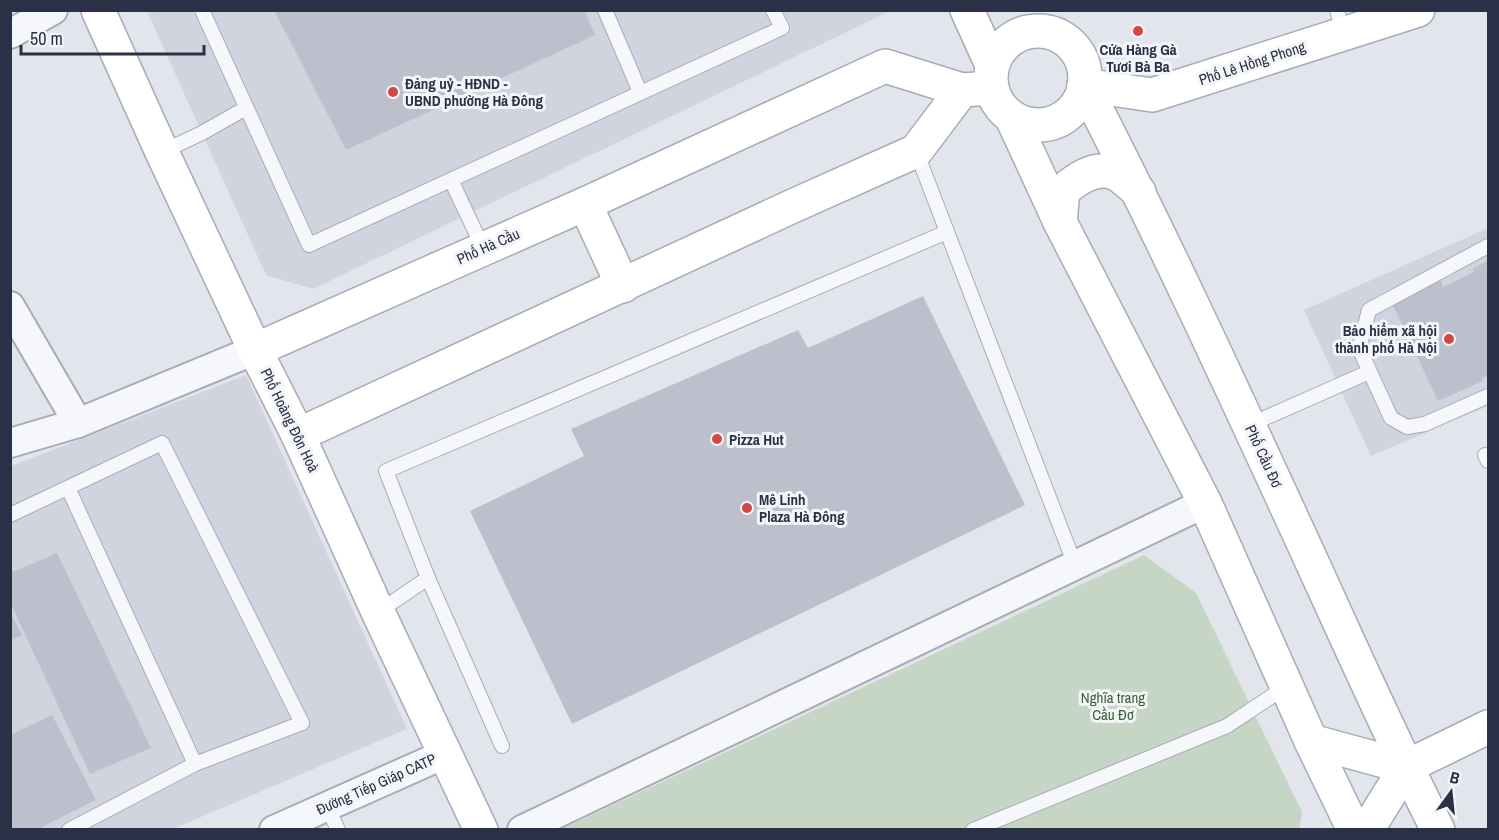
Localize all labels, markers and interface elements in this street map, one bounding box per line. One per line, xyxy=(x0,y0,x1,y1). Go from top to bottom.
scale bar xyxy=(21,18,204,56)
marker: Cửa Hàng Gà Tươi Bà Ba xyxy=(1131,24,1145,38)
text: 50 m xyxy=(30,26,63,51)
street label: Phố Lê Hồng Phong xyxy=(1196,36,1308,90)
place label: Cửa Hàng Gà Tươi Bà Ba xyxy=(1099,39,1177,77)
place label: Đảng uỷ - HĐND - UBND phường Hà Đông xyxy=(405,73,544,111)
marker: Đảng uỷ - HĐND - UBND phường Hà Đông xyxy=(386,85,400,99)
street label: Phố Hà Cầu xyxy=(453,223,523,269)
place label: Bảo hiểm xã hội thành phố Hà Nội xyxy=(1335,320,1437,358)
marker: Bảo hiểm xã hội thành phố Hà Nội xyxy=(1442,332,1456,346)
street label: Phố Hoàng Đôn Hoà xyxy=(256,364,324,476)
street label: Phố Cầu Đơ xyxy=(1240,421,1288,491)
place label: Pizza Hut xyxy=(729,429,784,450)
marker: Pizza Hut xyxy=(710,432,724,446)
place label: Mê Linh Plaza Hà Đông xyxy=(759,489,845,527)
marker: Mê Linh Plaza Hà Đông xyxy=(740,501,754,515)
park label: Nghĩa trang Cầu Đơ xyxy=(1081,687,1145,725)
street label: Đường Tiếp Giáp CATP xyxy=(313,748,439,820)
north arrow xyxy=(1421,762,1481,822)
text: B xyxy=(1447,766,1462,789)

